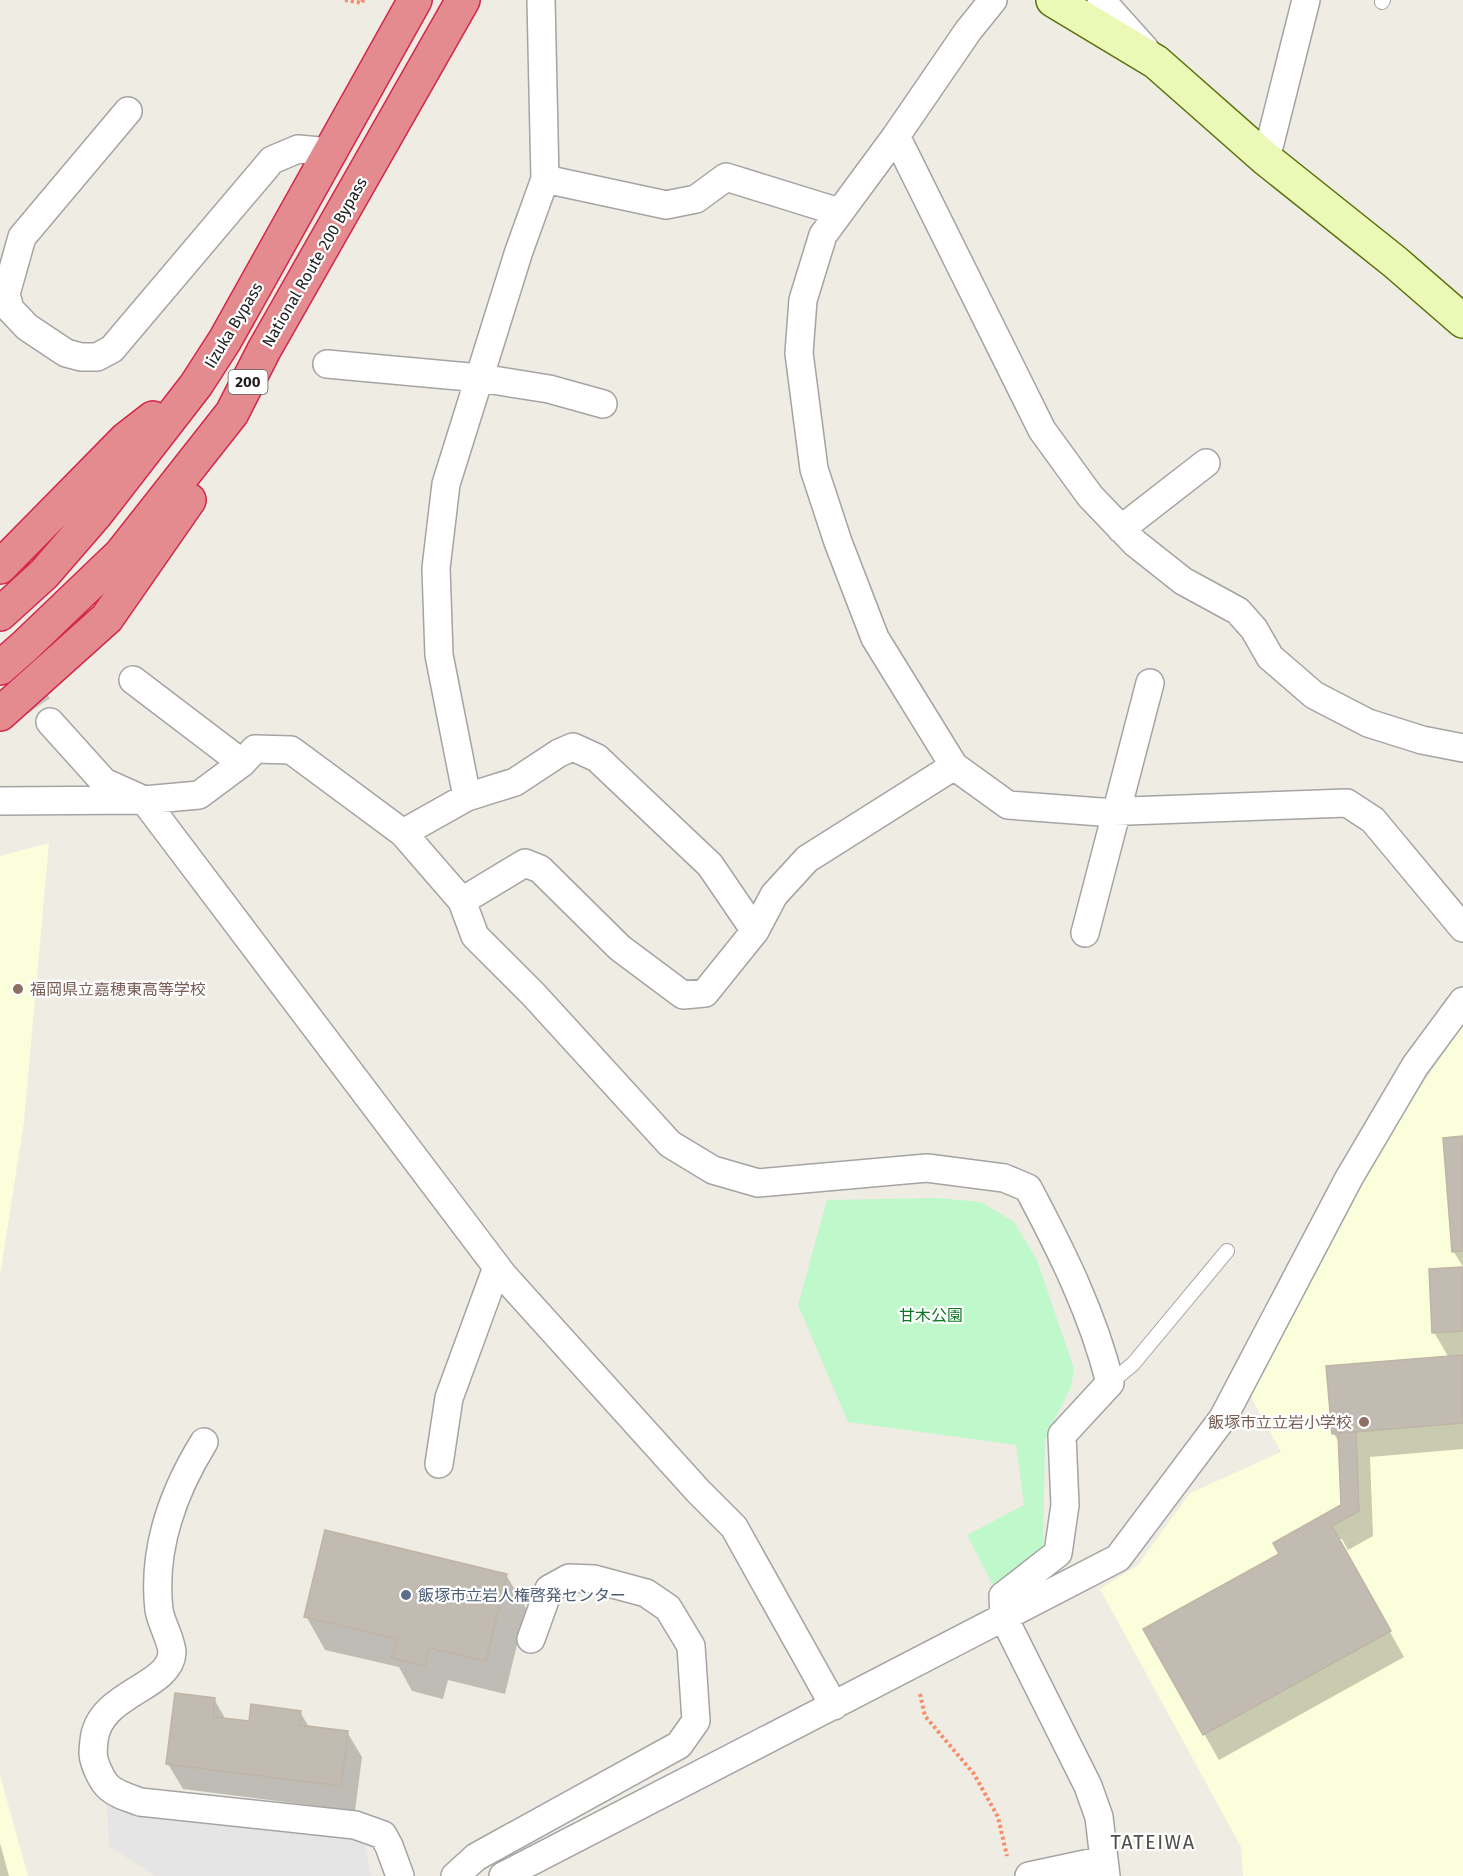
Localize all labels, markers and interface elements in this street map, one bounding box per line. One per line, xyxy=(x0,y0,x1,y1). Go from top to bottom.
street label: National Route 200 Bypass xyxy=(258,174,371,351)
street label: Iizuka Bypass xyxy=(200,279,266,372)
road number: 200 xyxy=(228,370,268,394)
place label: 福岡県立嘉穂東高等学校 xyxy=(30,980,206,999)
marker: 福岡県立嘉穂東高等学校 xyxy=(11,982,25,996)
park label: 甘木公園 xyxy=(899,1306,963,1325)
place label: 飯塚市立立岩小学校 xyxy=(1208,1413,1352,1432)
marker: 飯塚市立立岩小学校 xyxy=(1357,1415,1371,1429)
place label: 飯塚市立岩人権啓発センター xyxy=(418,1586,626,1605)
marker: 飯塚市立岩人権啓発センター xyxy=(399,1588,413,1602)
district label: TATEIWA xyxy=(1110,1830,1196,1854)

